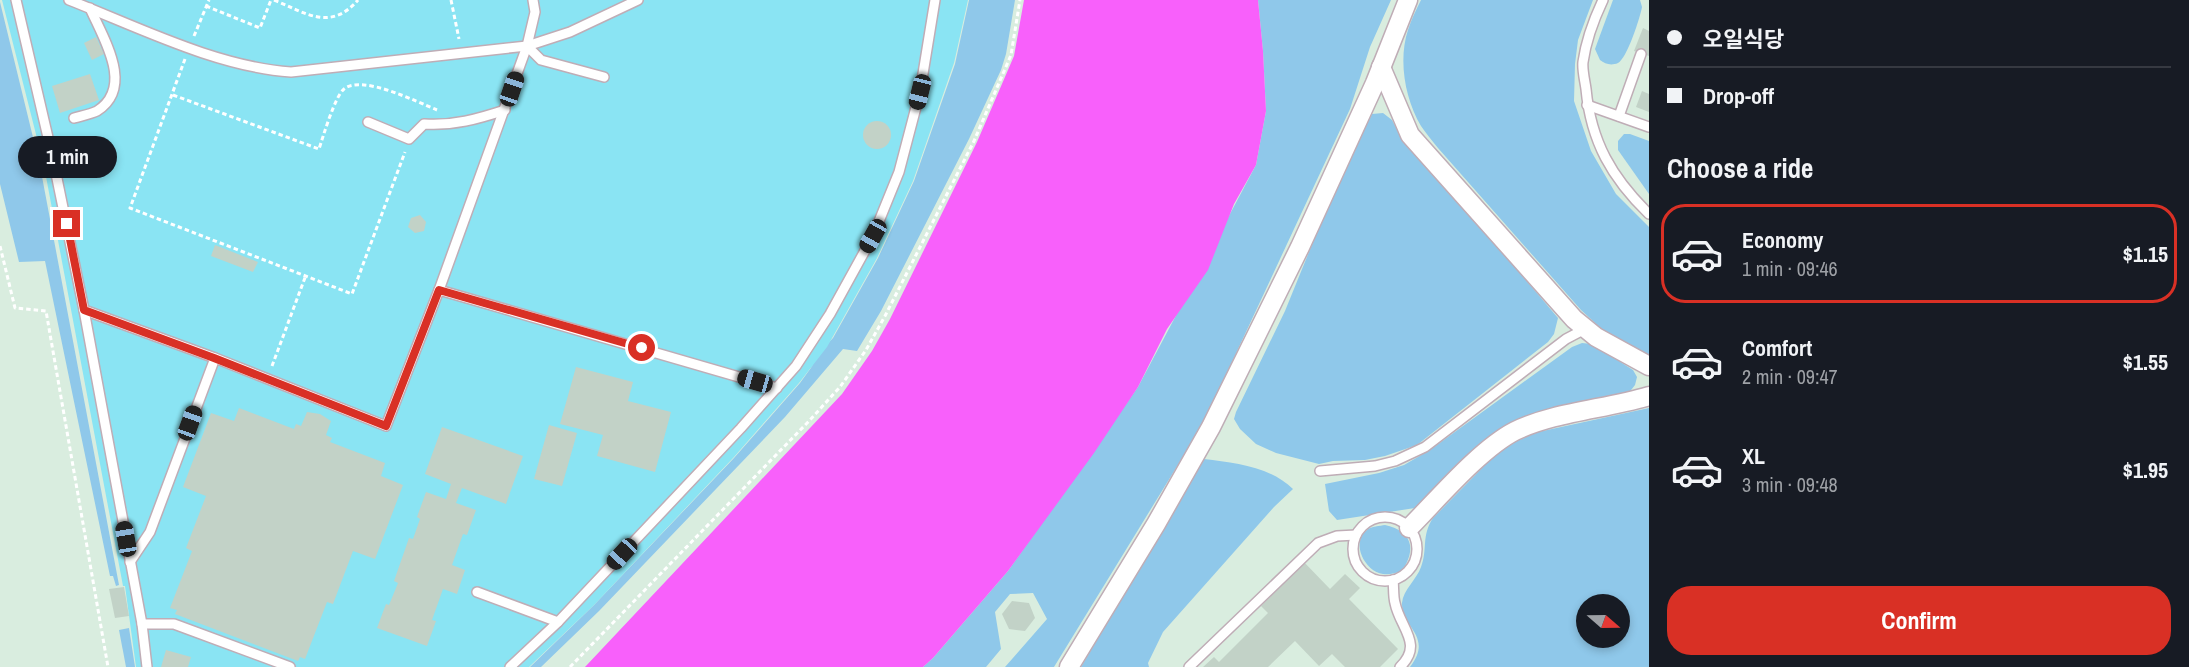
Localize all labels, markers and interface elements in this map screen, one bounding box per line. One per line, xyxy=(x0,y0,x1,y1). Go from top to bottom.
text: 오일식당 xyxy=(1703,24,1784,54)
car xyxy=(498,69,526,109)
car xyxy=(907,72,933,112)
text: Drop-off xyxy=(1703,81,1774,111)
callout: 1 min xyxy=(17,137,116,179)
text: 1 min xyxy=(46,143,89,170)
text: Choose a ride xyxy=(1667,150,1813,186)
route end xyxy=(53,210,80,237)
car xyxy=(856,216,890,256)
text: Economy xyxy=(1742,225,1823,255)
icon: car xyxy=(1670,227,1724,281)
text: $1.15 xyxy=(2123,239,2168,269)
text: 1 min · 09:46 xyxy=(1742,255,1838,282)
text: Comfort xyxy=(1742,333,1812,363)
route start xyxy=(628,334,655,361)
icon: car xyxy=(1670,335,1724,389)
text: $1.55 xyxy=(2123,347,2168,377)
text: 2 min · 09:47 xyxy=(1742,363,1838,390)
car xyxy=(735,367,775,395)
car xyxy=(175,403,205,443)
text: XL xyxy=(1742,441,1765,471)
icon: car xyxy=(1670,443,1724,497)
text: $1.95 xyxy=(2123,455,2168,485)
text: 3 min · 09:48 xyxy=(1742,471,1838,498)
car xyxy=(114,520,138,558)
car xyxy=(603,535,641,573)
button: Confirm xyxy=(1667,586,2171,655)
north arrow xyxy=(1576,594,1630,648)
map controls xyxy=(1576,594,1630,648)

